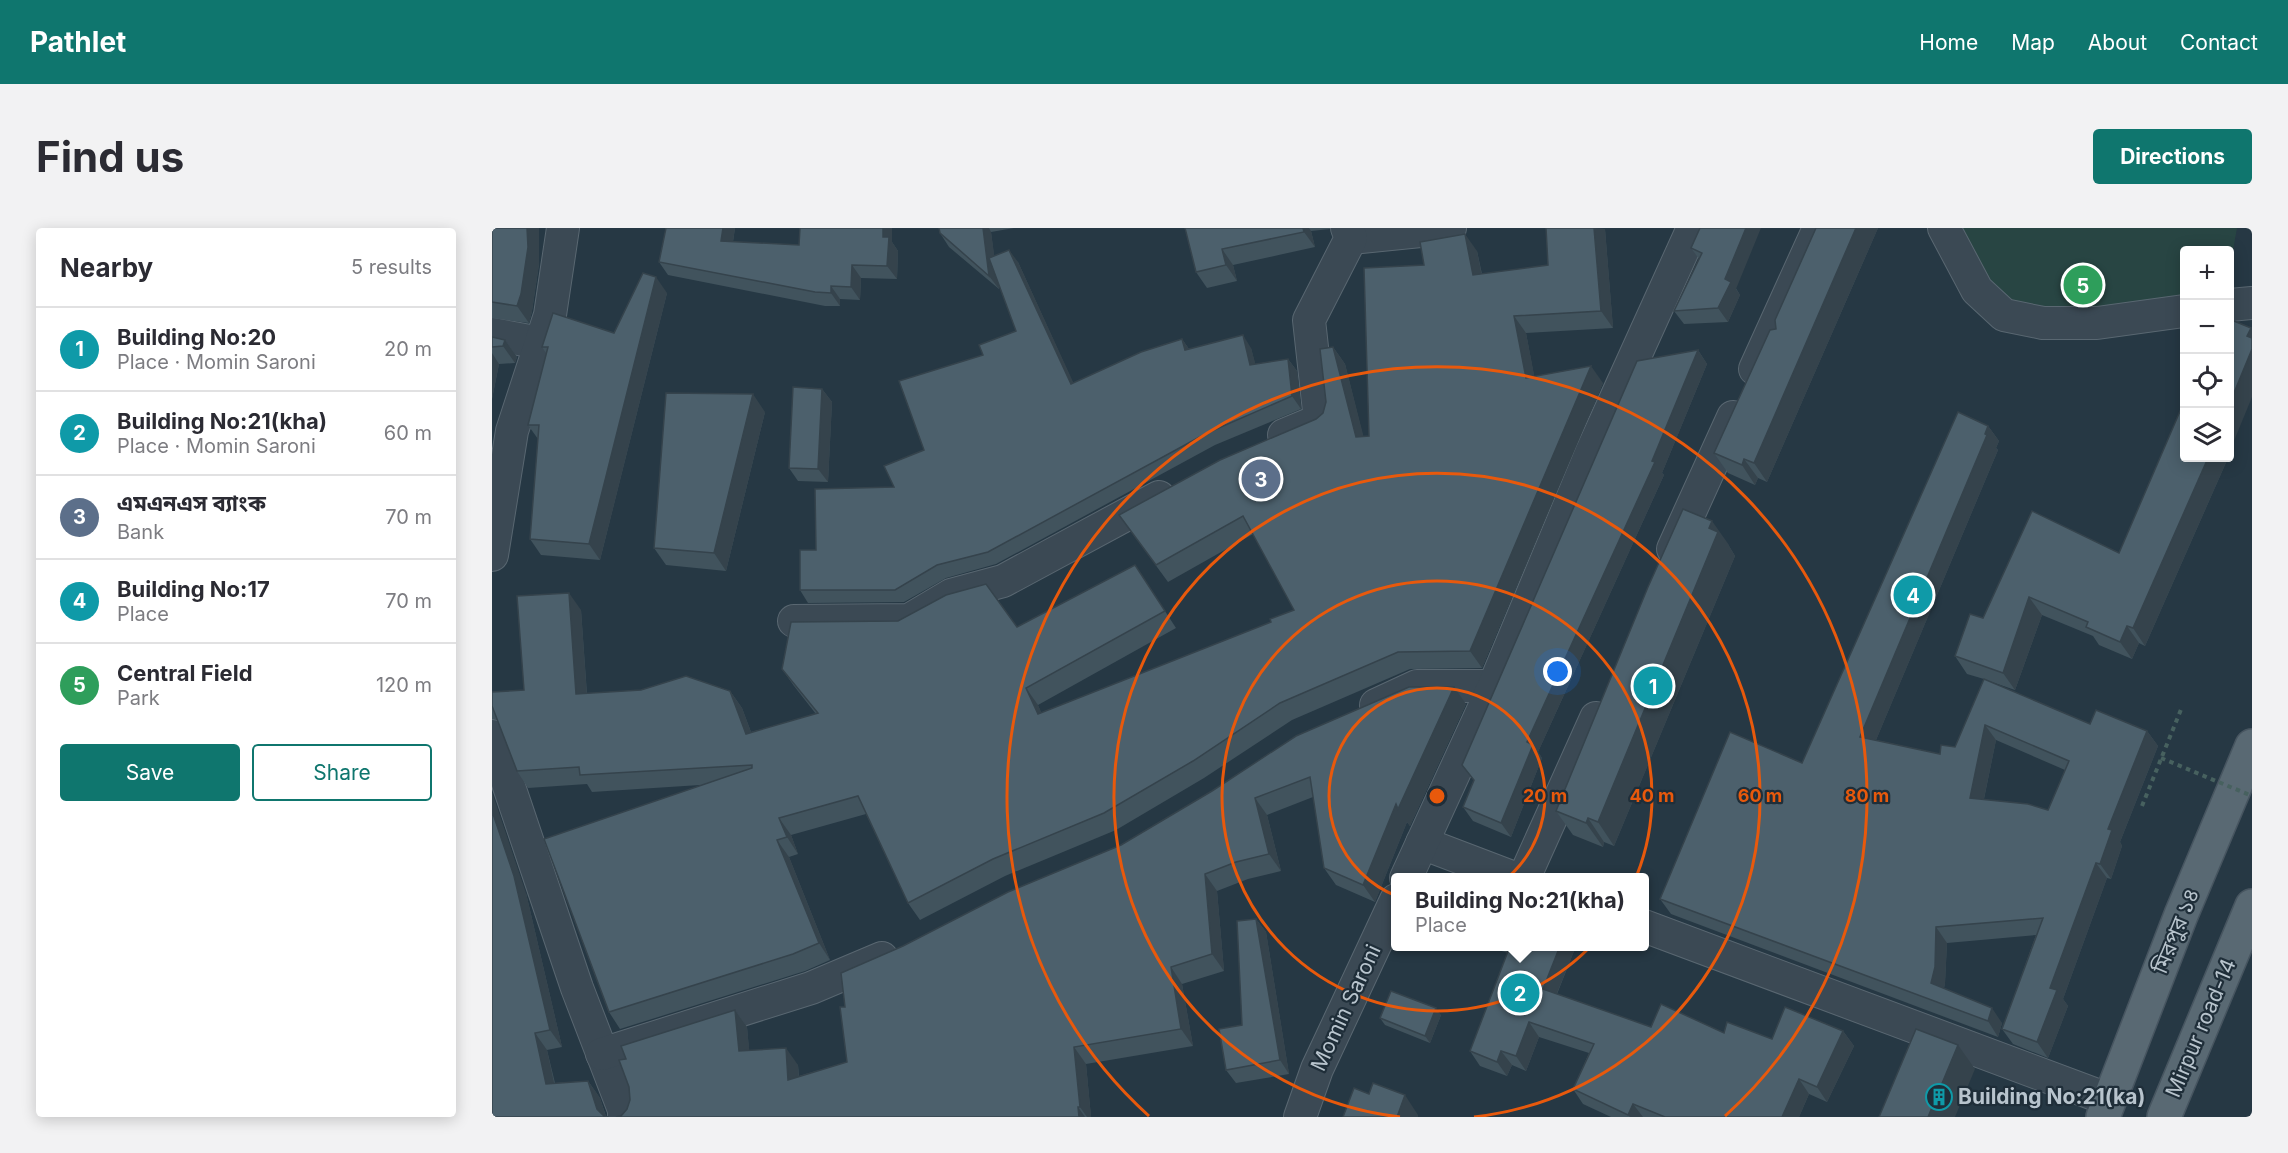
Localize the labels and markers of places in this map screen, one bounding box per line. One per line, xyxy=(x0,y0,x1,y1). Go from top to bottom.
pin: 5 xyxy=(2064,262,2102,308)
pin: 3 xyxy=(1242,456,1280,502)
pin: 4 xyxy=(1894,572,1932,617)
pin: 1 xyxy=(1634,664,1672,708)
centre of rings xyxy=(1427,786,1447,806)
pin: 2 xyxy=(1500,970,1540,1016)
building icon: Building No:21(ka) xyxy=(1924,1082,1954,1112)
place label: Building No:21(ka) xyxy=(1958,1084,2145,1109)

